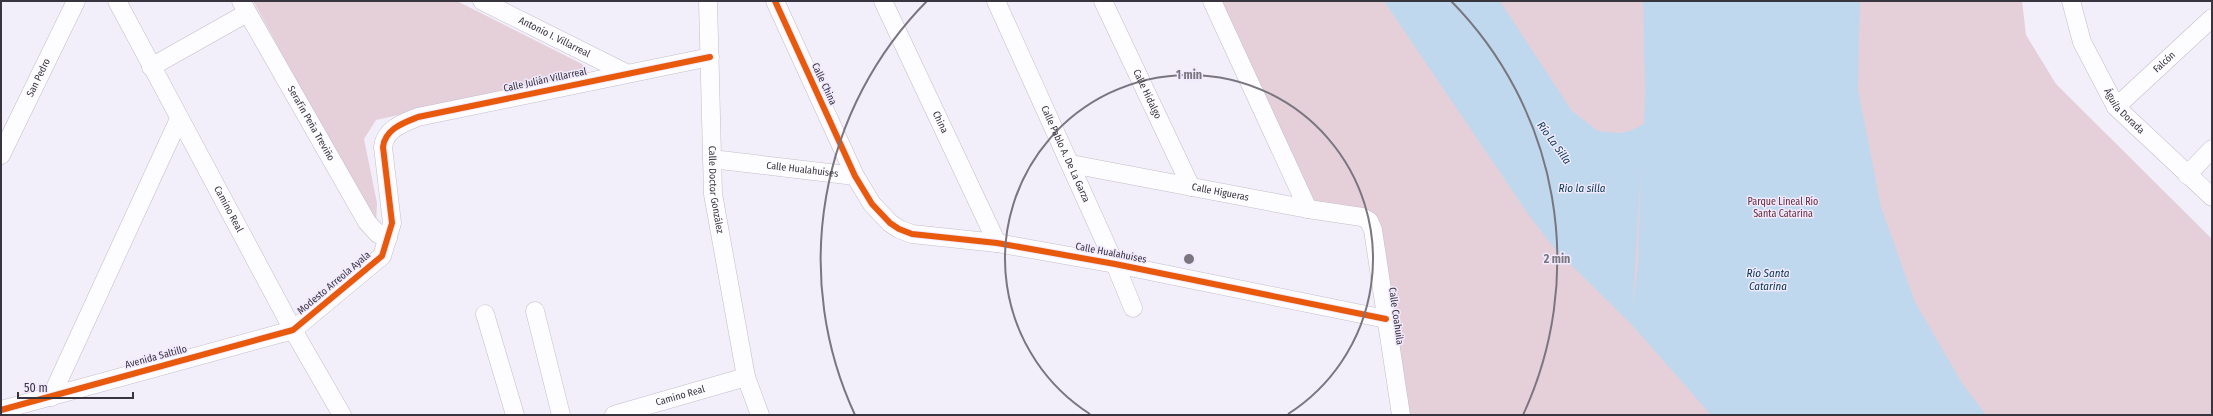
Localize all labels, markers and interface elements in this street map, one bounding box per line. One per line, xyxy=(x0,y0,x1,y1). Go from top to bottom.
street label: Antonio I. Villarreal xyxy=(517,14,592,60)
street label: Falcón xyxy=(2151,49,2178,75)
street label: San Pedro xyxy=(24,57,53,99)
street label: Calle China xyxy=(809,61,839,107)
street label: Calle Julián Villarreal xyxy=(502,65,588,95)
street label: Calle Hidalgo xyxy=(1130,67,1164,121)
text: 1 min xyxy=(1176,68,1202,82)
street label: Serafín Peña Treviño xyxy=(285,84,337,163)
street label: Águila Dorada xyxy=(2101,85,2147,137)
street label: Calle Pablo A. De La Garza xyxy=(1038,104,1092,204)
street label: China xyxy=(930,109,950,135)
water label: Río La Silla xyxy=(1534,119,1574,167)
street label: Calle Doctor González xyxy=(706,146,726,235)
street label: Calle Hualahuises xyxy=(766,160,839,180)
street label: Calle Higueras xyxy=(1191,181,1250,204)
water label: Rio la silla xyxy=(1559,182,1606,195)
street label: Camino Real xyxy=(211,184,246,235)
park label: Parque Lineal Río Santa Catarina xyxy=(1748,195,1818,220)
street label: Calle Hualahuises xyxy=(1074,240,1148,266)
street label: Modesto Arreola Ayala xyxy=(295,249,373,317)
centre of rings xyxy=(1182,252,1196,266)
text: 2 min xyxy=(1543,252,1570,266)
water label: Río Santa Catarina xyxy=(1747,267,1790,293)
street label: Calle Coahuila xyxy=(1386,287,1406,346)
street label: Avenida Saltillo xyxy=(124,343,188,371)
scale bar xyxy=(18,374,133,400)
text: 50 m xyxy=(24,381,48,395)
street label: Camino Real xyxy=(654,383,707,409)

